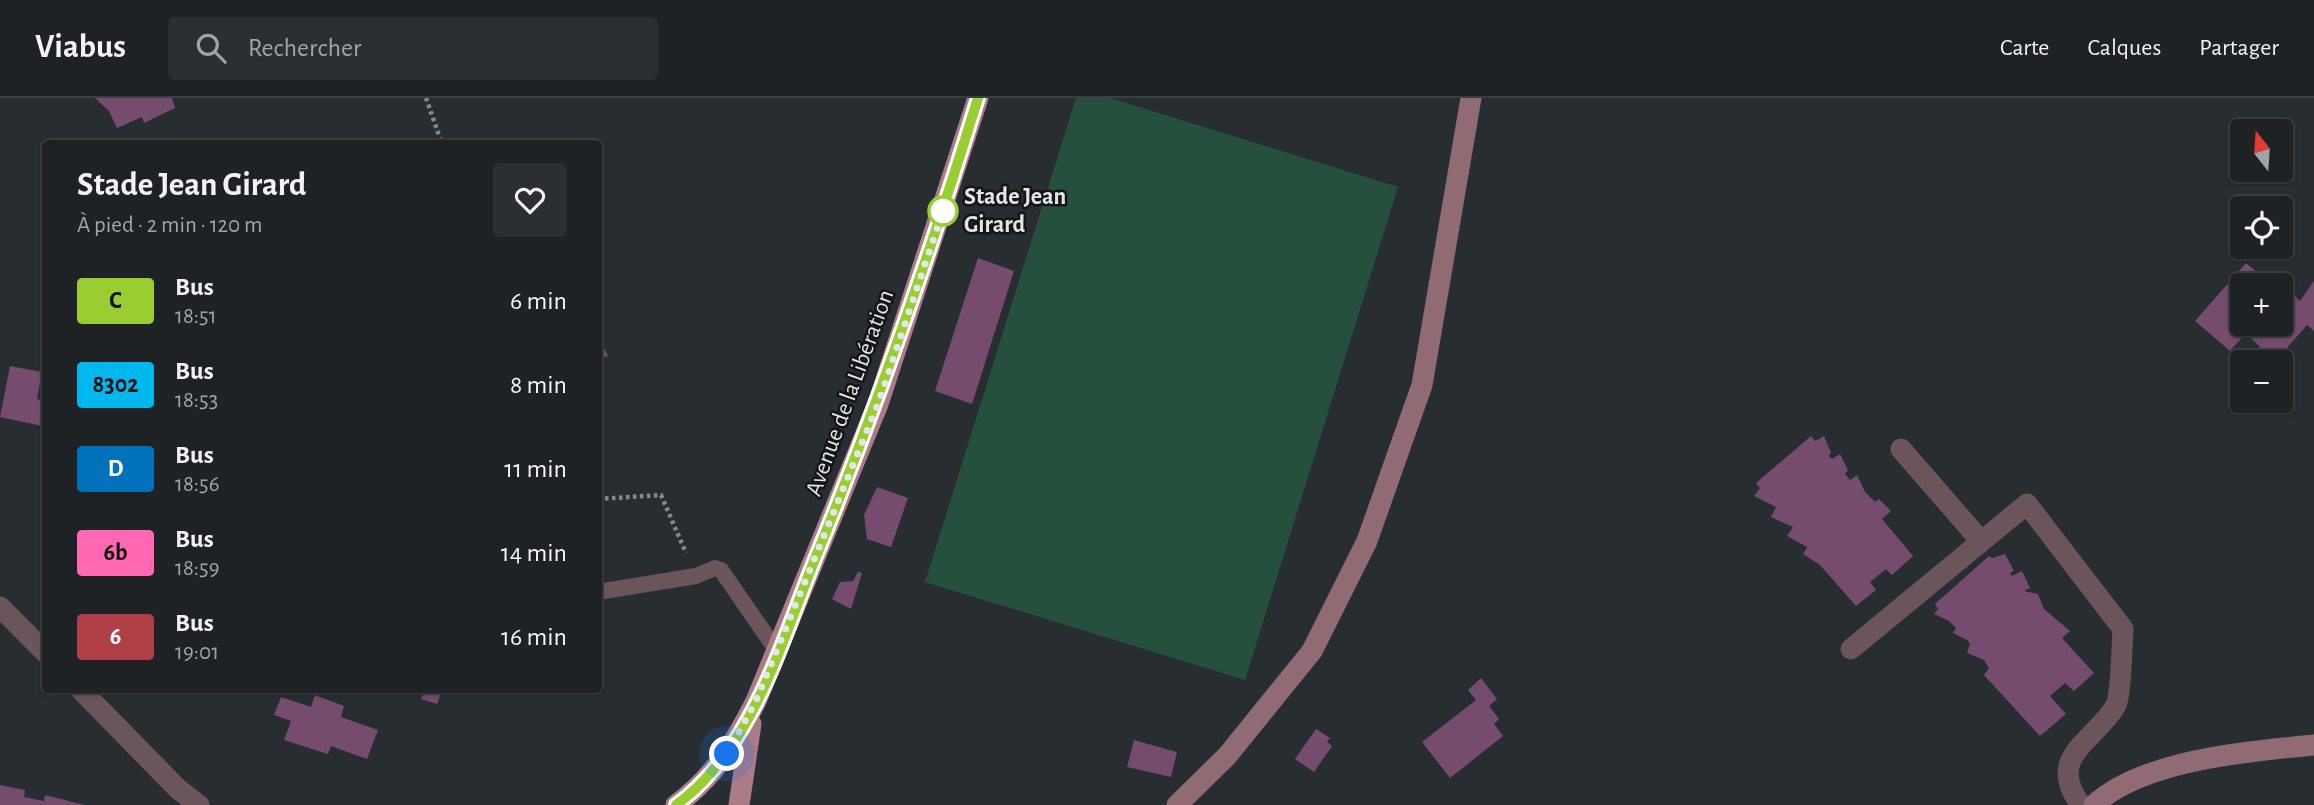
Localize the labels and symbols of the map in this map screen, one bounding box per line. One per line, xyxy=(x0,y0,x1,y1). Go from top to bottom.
north arrow xyxy=(2230,119,2292,182)
place label: Stade Jean Girard xyxy=(964,185,1066,237)
marker: Stade Jean Girard xyxy=(928,196,958,226)
street label: Avenue de la Libération xyxy=(802,287,898,499)
your location xyxy=(709,736,744,771)

